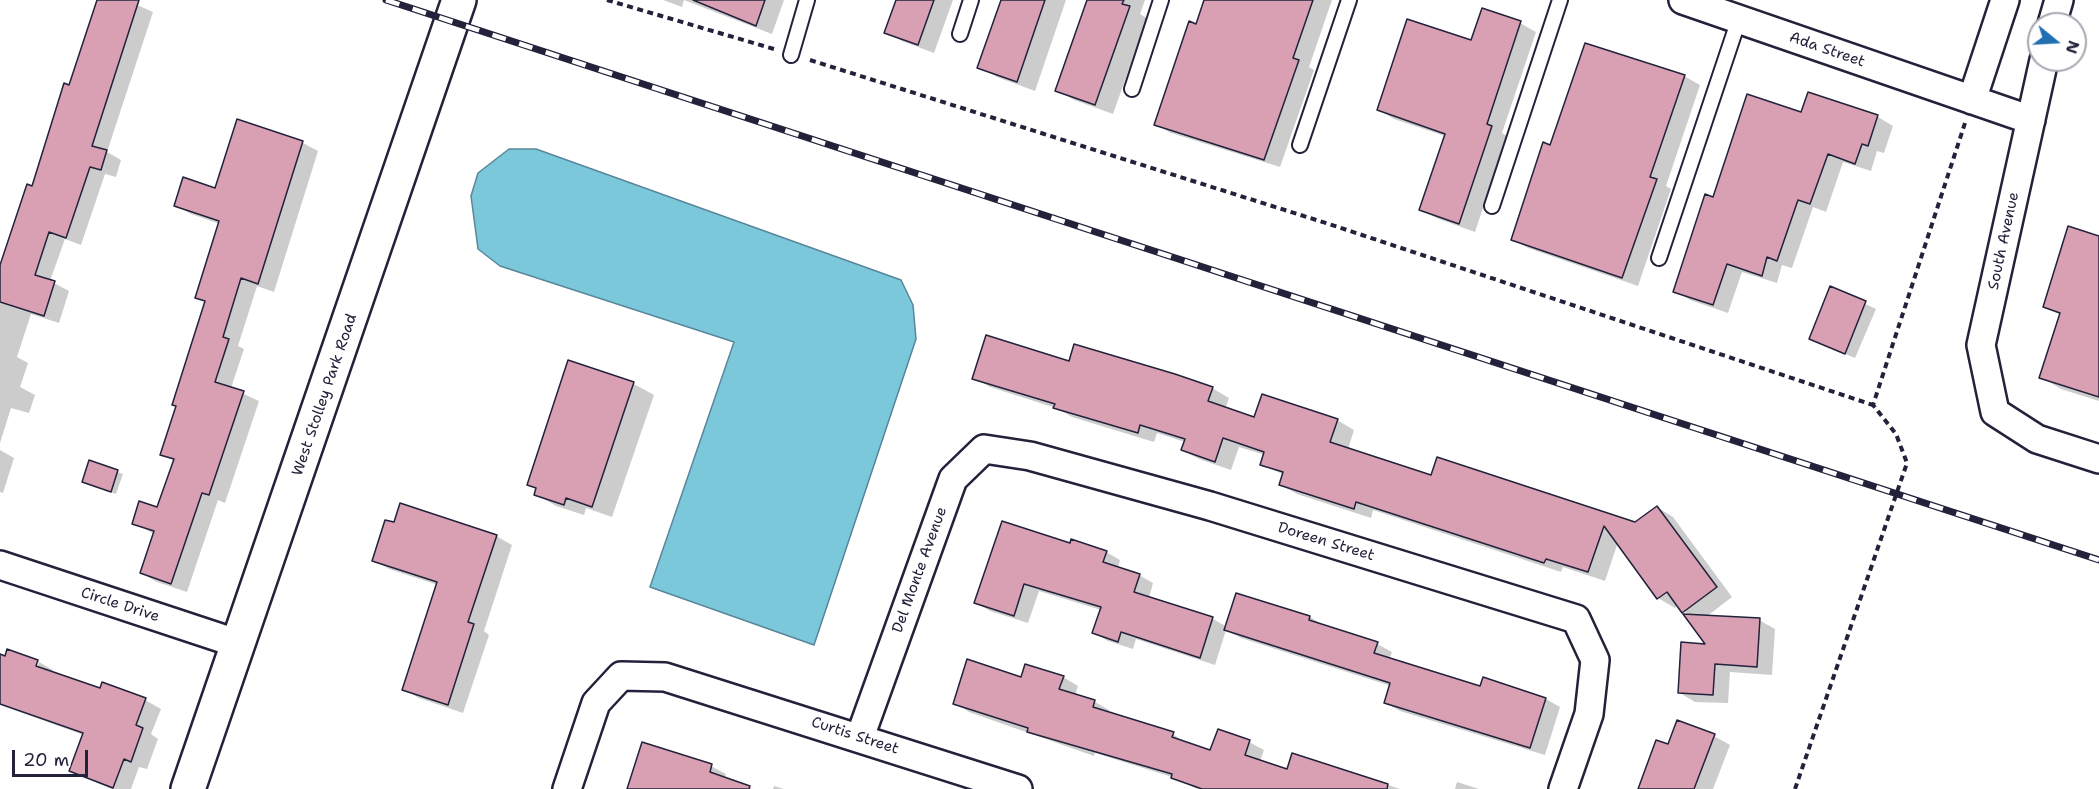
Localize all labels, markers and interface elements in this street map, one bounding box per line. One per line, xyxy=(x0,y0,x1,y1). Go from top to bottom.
north arrow xyxy=(2027,12,2087,72)
street label: Ada Street xyxy=(1787,29,1867,71)
text: N xyxy=(2061,38,2085,56)
street label: South Avenue xyxy=(1985,190,2023,292)
street label: West Stolley Park Road xyxy=(289,312,361,478)
street label: Del Monte Avenue xyxy=(889,505,951,635)
street label: Doreen Street xyxy=(1276,519,1376,565)
street label: Circle Drive xyxy=(79,584,161,626)
street label: Curtis Street xyxy=(809,713,901,759)
scale bar xyxy=(15,738,92,776)
text: 20 m xyxy=(23,748,69,772)

